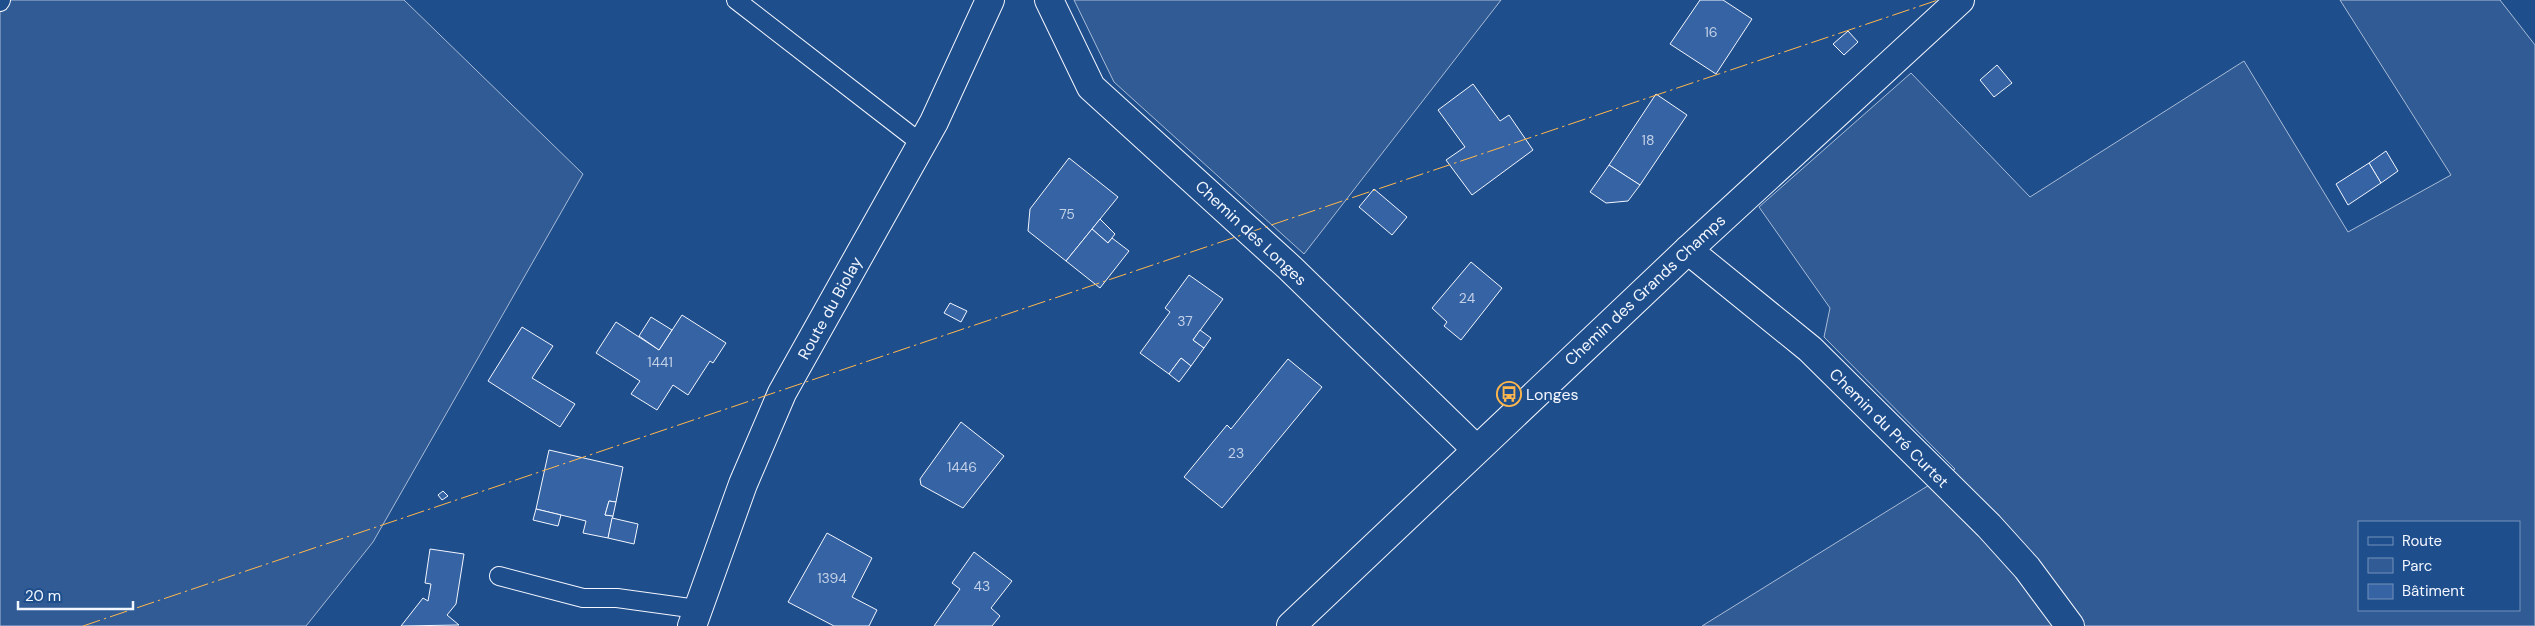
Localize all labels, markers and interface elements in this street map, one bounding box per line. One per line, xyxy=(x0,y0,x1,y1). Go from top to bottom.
house number: 16 xyxy=(1704,23,1718,41)
house number: 18 xyxy=(1642,131,1654,149)
street label: Chemin des Longes xyxy=(1191,176,1311,290)
house number: 75 xyxy=(1059,205,1075,223)
street label: Chemin des Grands Champs xyxy=(1560,210,1730,370)
street label: Route du Biolay xyxy=(793,253,867,363)
house number: 24 xyxy=(1459,289,1476,307)
house number: 37 xyxy=(1177,312,1193,330)
house number: 1441 xyxy=(647,353,673,371)
street label: Chemin du Pré Curtet xyxy=(1825,364,1953,492)
bus stop icon: Longes xyxy=(1496,381,1522,407)
place label: Longes xyxy=(1526,384,1579,405)
house number: 23 xyxy=(1228,444,1244,462)
house number: 1446 xyxy=(947,458,977,476)
legend xyxy=(2358,521,2520,611)
text: Route xyxy=(2402,531,2442,551)
text: Parc xyxy=(2402,556,2432,576)
house number: 1394 xyxy=(817,569,847,587)
house number: 43 xyxy=(974,577,990,595)
scale bar xyxy=(18,578,132,610)
text: Bâtiment xyxy=(2402,581,2465,601)
text: 20 m xyxy=(25,586,61,606)

